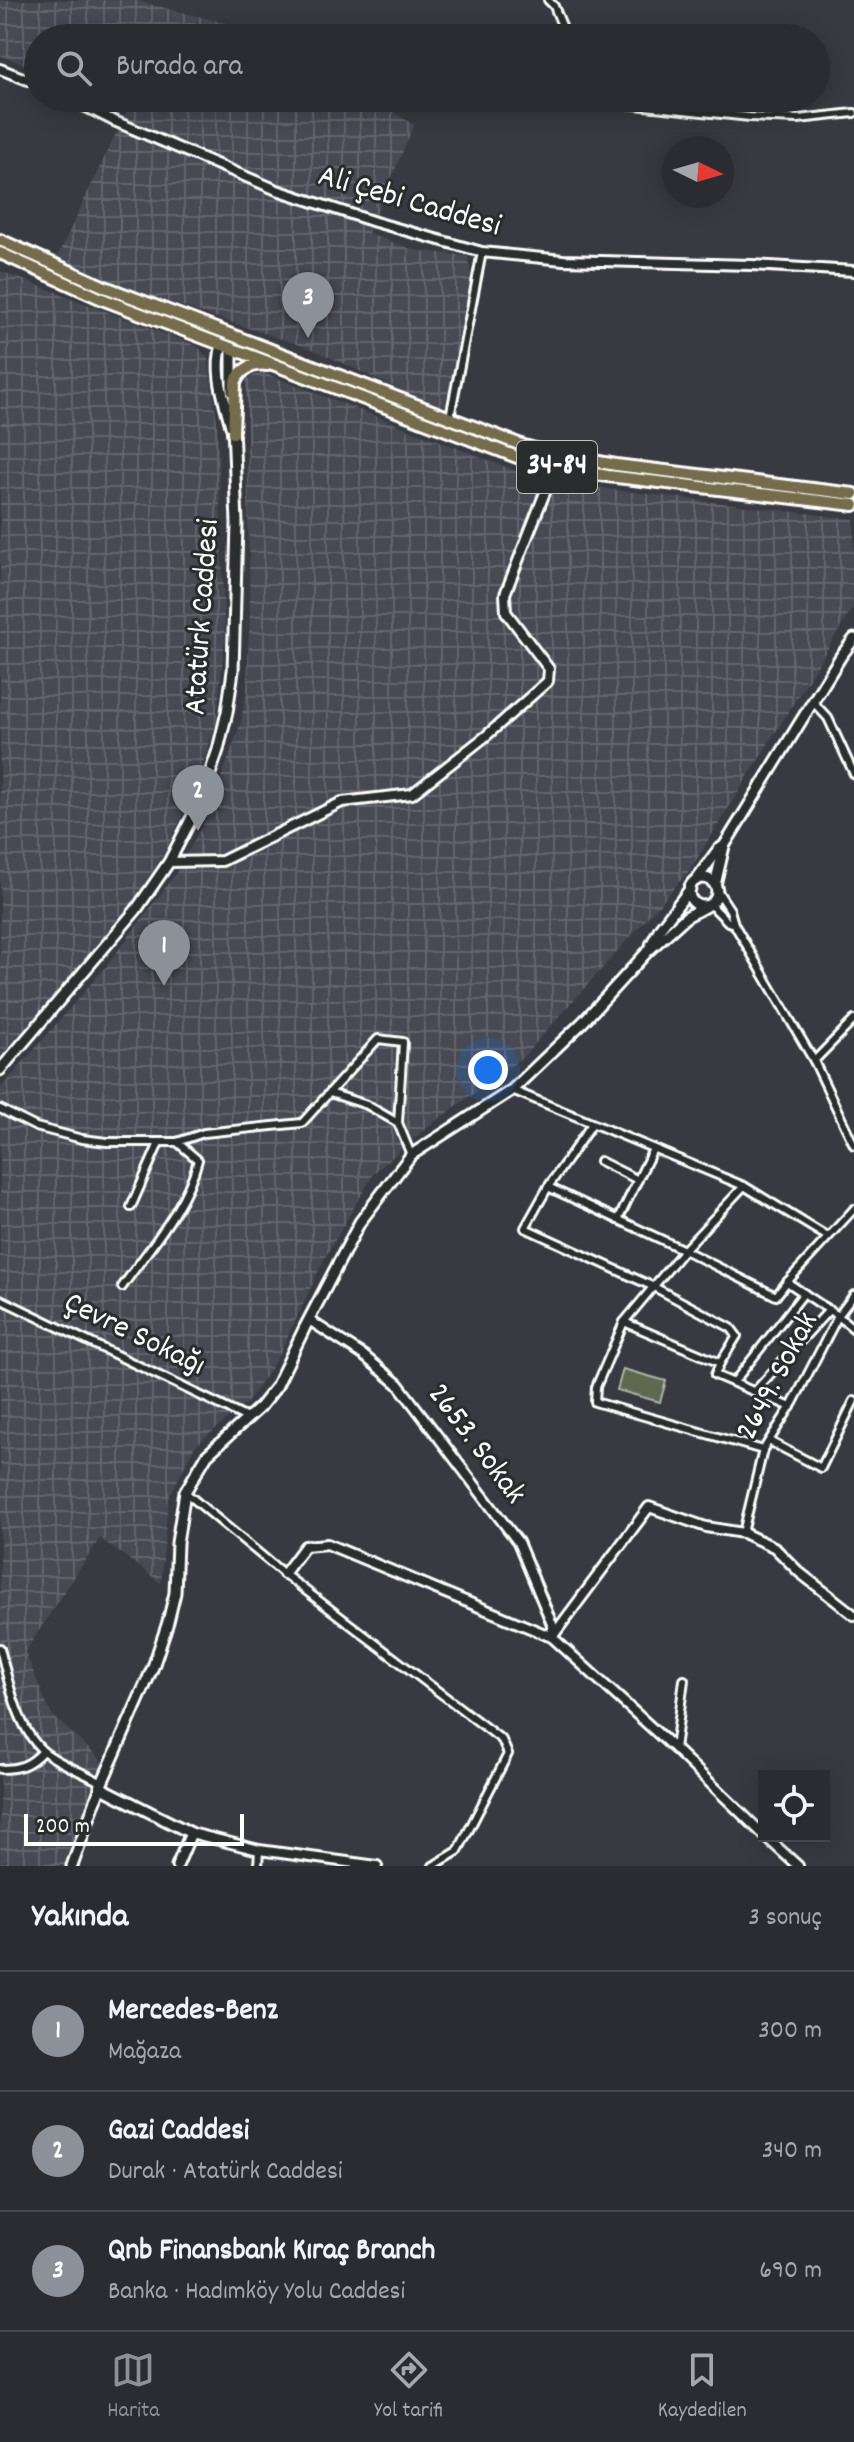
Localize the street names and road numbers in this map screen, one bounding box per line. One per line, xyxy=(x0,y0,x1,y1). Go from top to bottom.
street label: Ali Çebi Caddesi xyxy=(312,155,506,251)
road number: 34-84 xyxy=(517,441,597,493)
street label: Atatürk Caddesi xyxy=(174,517,234,717)
street label: Çevre Sokağı xyxy=(56,1282,212,1390)
street label: 2649. Sokak xyxy=(726,1304,832,1450)
street label: 2653. Sokak xyxy=(414,1375,536,1515)

